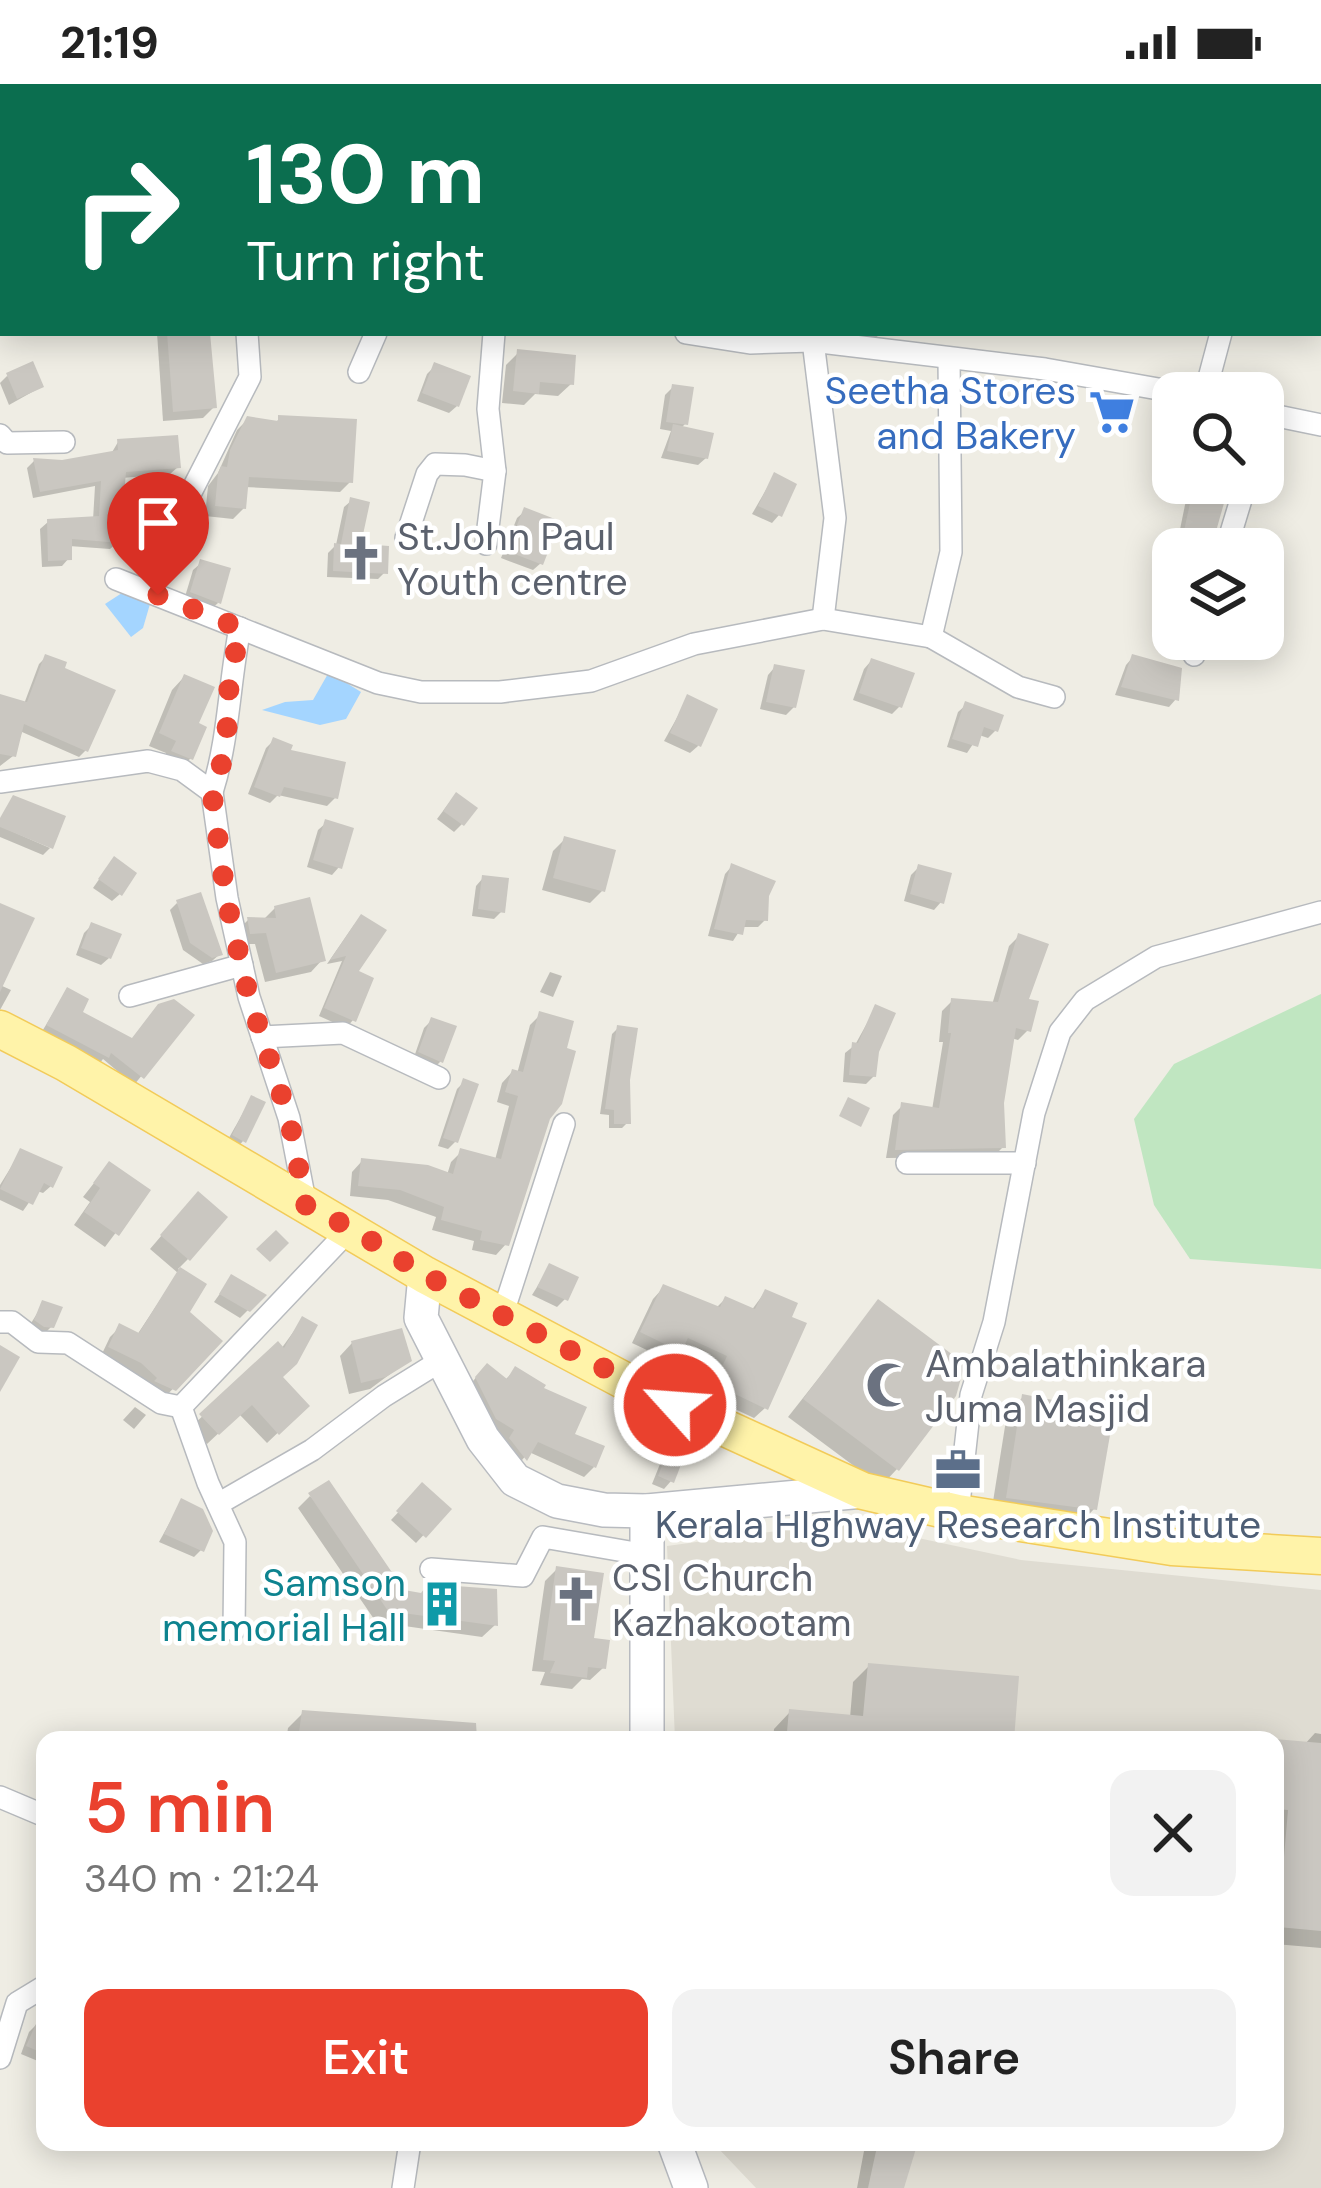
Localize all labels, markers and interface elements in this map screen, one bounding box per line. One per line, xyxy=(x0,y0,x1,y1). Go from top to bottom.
text: 21:19 xyxy=(60,13,159,72)
text: 130 m xyxy=(246,120,485,229)
icon: right xyxy=(48,132,204,288)
text: Turn right xyxy=(246,226,485,297)
place label: Seetha Stores and Bakery xyxy=(825,365,1076,461)
map controls xyxy=(1152,372,1284,660)
button: search xyxy=(1152,372,1284,504)
supermarket icon: Seetha Stores and Bakery xyxy=(1087,387,1137,437)
pin xyxy=(107,472,209,595)
icon: arrive xyxy=(125,490,191,556)
place label: St.John Paul Youth centre xyxy=(397,511,628,607)
button: layers xyxy=(1152,528,1284,660)
church icon: St.John Paul Youth centre xyxy=(336,533,386,583)
place label: Ambalathinkara Juma Masjid xyxy=(925,1338,1206,1434)
position arrow xyxy=(612,1342,738,1468)
mosque icon: Ambalathinkara Juma Masjid xyxy=(864,1360,914,1410)
office icon: Kerala HIghway Research Institute xyxy=(933,1445,983,1495)
place label: Kerala HIghway Research Institute xyxy=(655,1499,1261,1550)
place label: CSI Church Kazhakootam xyxy=(612,1552,852,1648)
place label: Samson memorial Hall xyxy=(162,1557,406,1653)
church icon: CSI Church Kazhakootam xyxy=(551,1574,601,1624)
building icon: Samson memorial Hall xyxy=(417,1579,467,1629)
text: 5 min xyxy=(84,1761,275,1854)
button: close xyxy=(1110,1770,1236,1896)
text: 340 m · 21:24 xyxy=(84,1853,319,1904)
button: Exit xyxy=(84,1989,648,2127)
button: Share xyxy=(672,1989,1236,2127)

